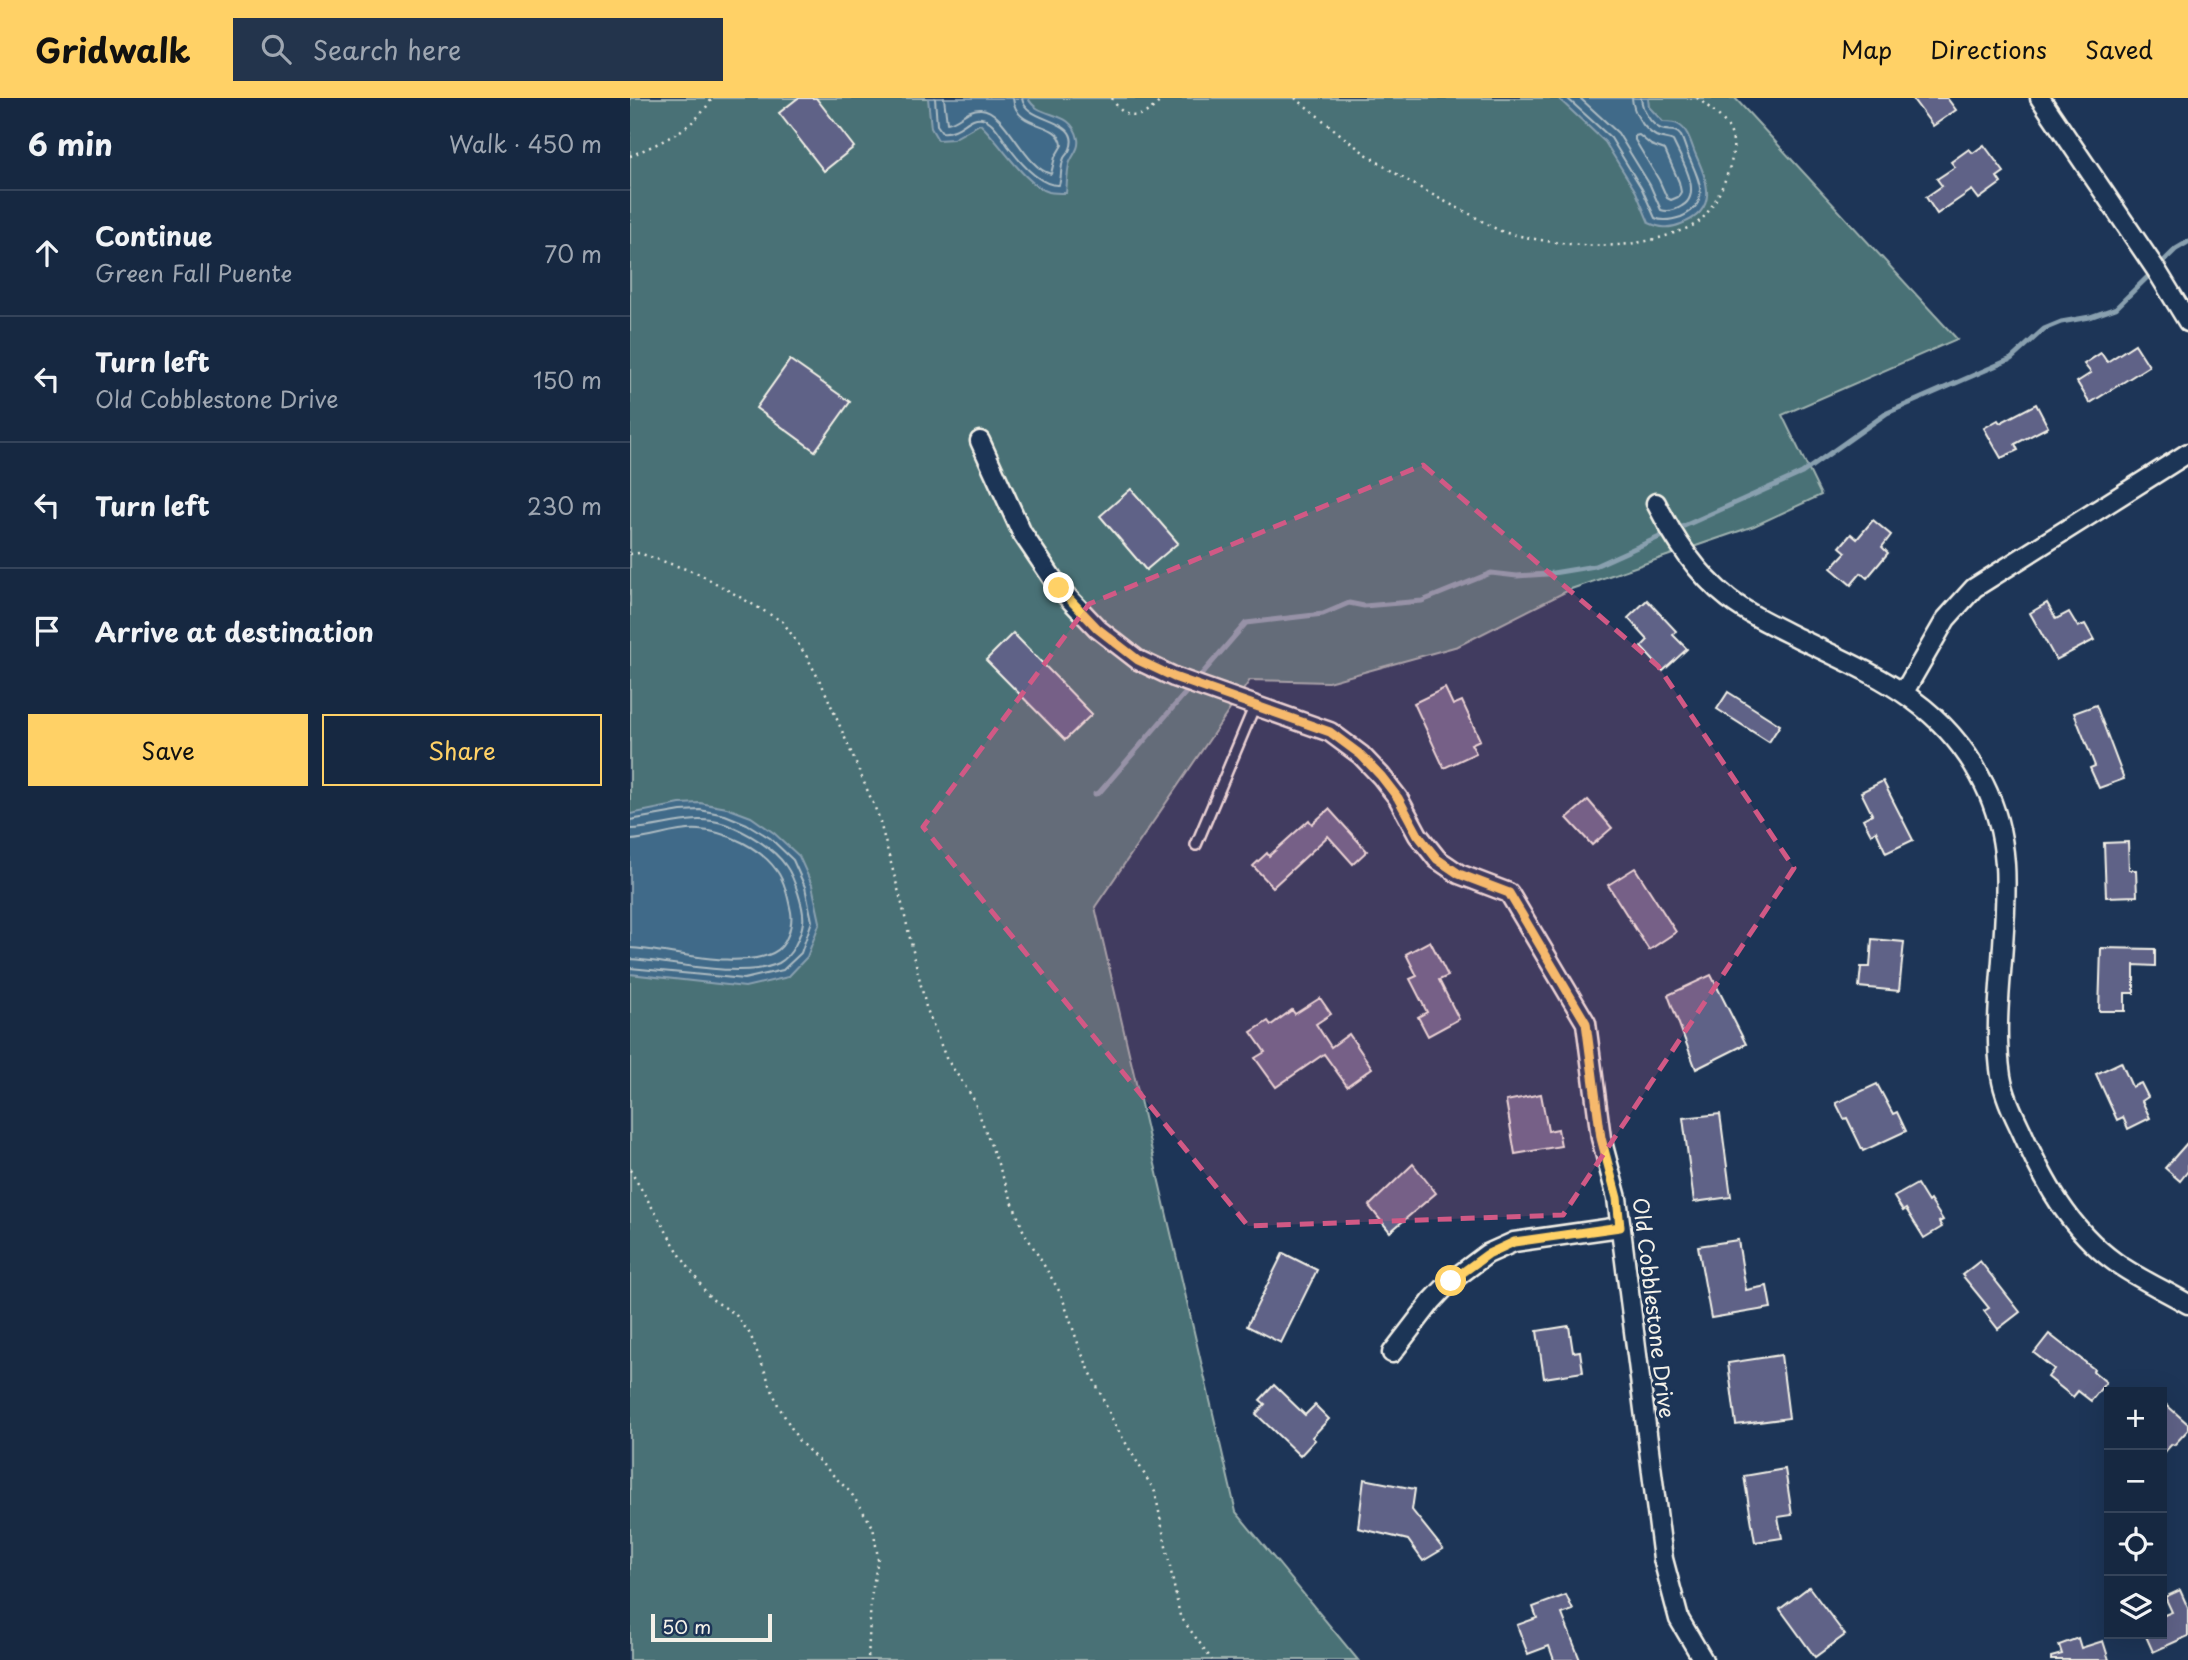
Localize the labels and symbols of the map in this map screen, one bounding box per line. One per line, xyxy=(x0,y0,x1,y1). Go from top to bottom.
route end xyxy=(1043,572,1074,603)
street label: Old Cobblestone Drive xyxy=(1626,1195,1684,1420)
route start xyxy=(1435,1265,1466,1296)
scale bar xyxy=(651,1611,772,1643)

